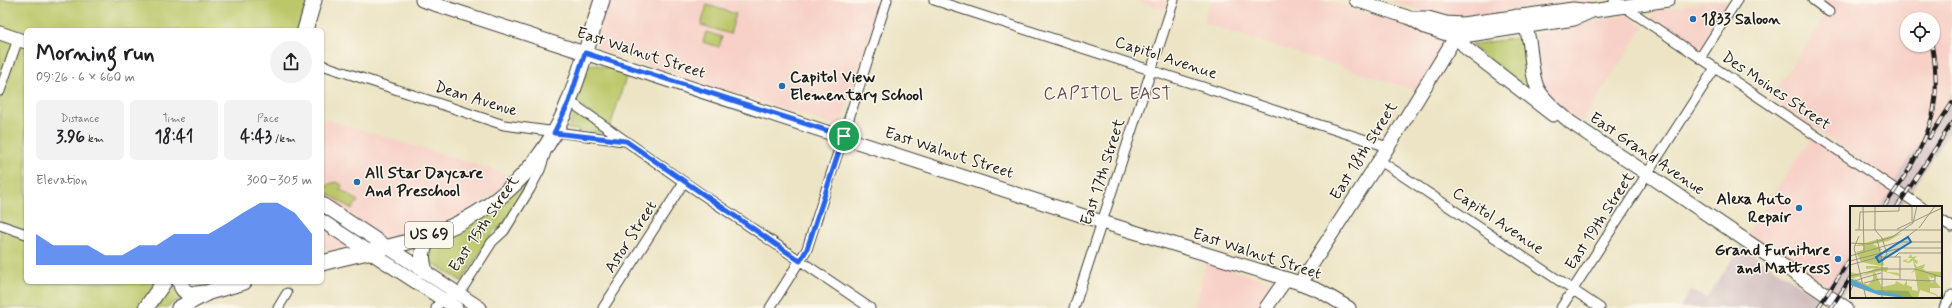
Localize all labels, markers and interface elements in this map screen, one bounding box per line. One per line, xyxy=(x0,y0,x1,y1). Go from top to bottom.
place label: 1833 Saloon xyxy=(1701,9,1781,30)
map controls xyxy=(1900,12,1940,52)
button: locate xyxy=(1900,12,1940,52)
marker: 1833 Saloon xyxy=(1688,14,1698,24)
street label: East Walnut Street xyxy=(574,22,708,84)
street label: Capitol Avenue xyxy=(1112,32,1220,84)
text: Morning run xyxy=(36,40,155,68)
button: share xyxy=(270,41,312,83)
street label: Des Moines Street xyxy=(1718,47,1835,135)
place label: Capitol View Elementary School xyxy=(790,67,923,106)
text: 09:26 · 6 × 660 m xyxy=(36,69,135,86)
street label: Dean Avenue xyxy=(432,76,520,122)
marker: Capitol View Elementary School xyxy=(777,81,787,91)
district label: CAPITOL EAST xyxy=(1044,83,1172,105)
street label: East 18th Street xyxy=(1325,97,1403,204)
street label: East Grand Avenue xyxy=(1585,108,1709,200)
text: Distance xyxy=(61,112,99,126)
text: Time xyxy=(162,112,186,126)
text: Pace xyxy=(257,112,279,126)
street label: East 17th Street xyxy=(1076,115,1130,228)
pin xyxy=(827,119,861,153)
street label: East Walnut Street xyxy=(882,122,1016,184)
icon: arrive xyxy=(833,125,855,147)
text: 3.96 xyxy=(56,126,85,148)
text: 18:41 xyxy=(155,126,193,148)
text: 4:43 xyxy=(240,126,272,148)
text: km xyxy=(85,132,104,146)
text: /km xyxy=(272,132,296,146)
place label: All Star Daycare And Preschool xyxy=(365,163,483,202)
street label: East 19th Street xyxy=(1560,167,1640,274)
street label: East 15th Street xyxy=(444,171,524,276)
text: Elevation xyxy=(36,172,87,189)
text: 300–305 m xyxy=(246,172,312,189)
marker: All Star Daycare And Preschool xyxy=(352,177,362,187)
street label: Capitol Avenue xyxy=(1448,183,1548,259)
place label: Alexa Auto Repair xyxy=(1716,189,1792,228)
street label: Astor Street xyxy=(600,197,662,277)
marker: Alexa Auto Repair xyxy=(1794,203,1804,213)
inset map xyxy=(1850,206,1942,298)
road number: US 69 xyxy=(405,222,453,248)
street label: East Walnut Street xyxy=(1190,223,1324,285)
place label: Grand Furniture and Mattress xyxy=(1715,240,1831,279)
marker: Grand Furniture and Mattress xyxy=(1833,254,1843,264)

